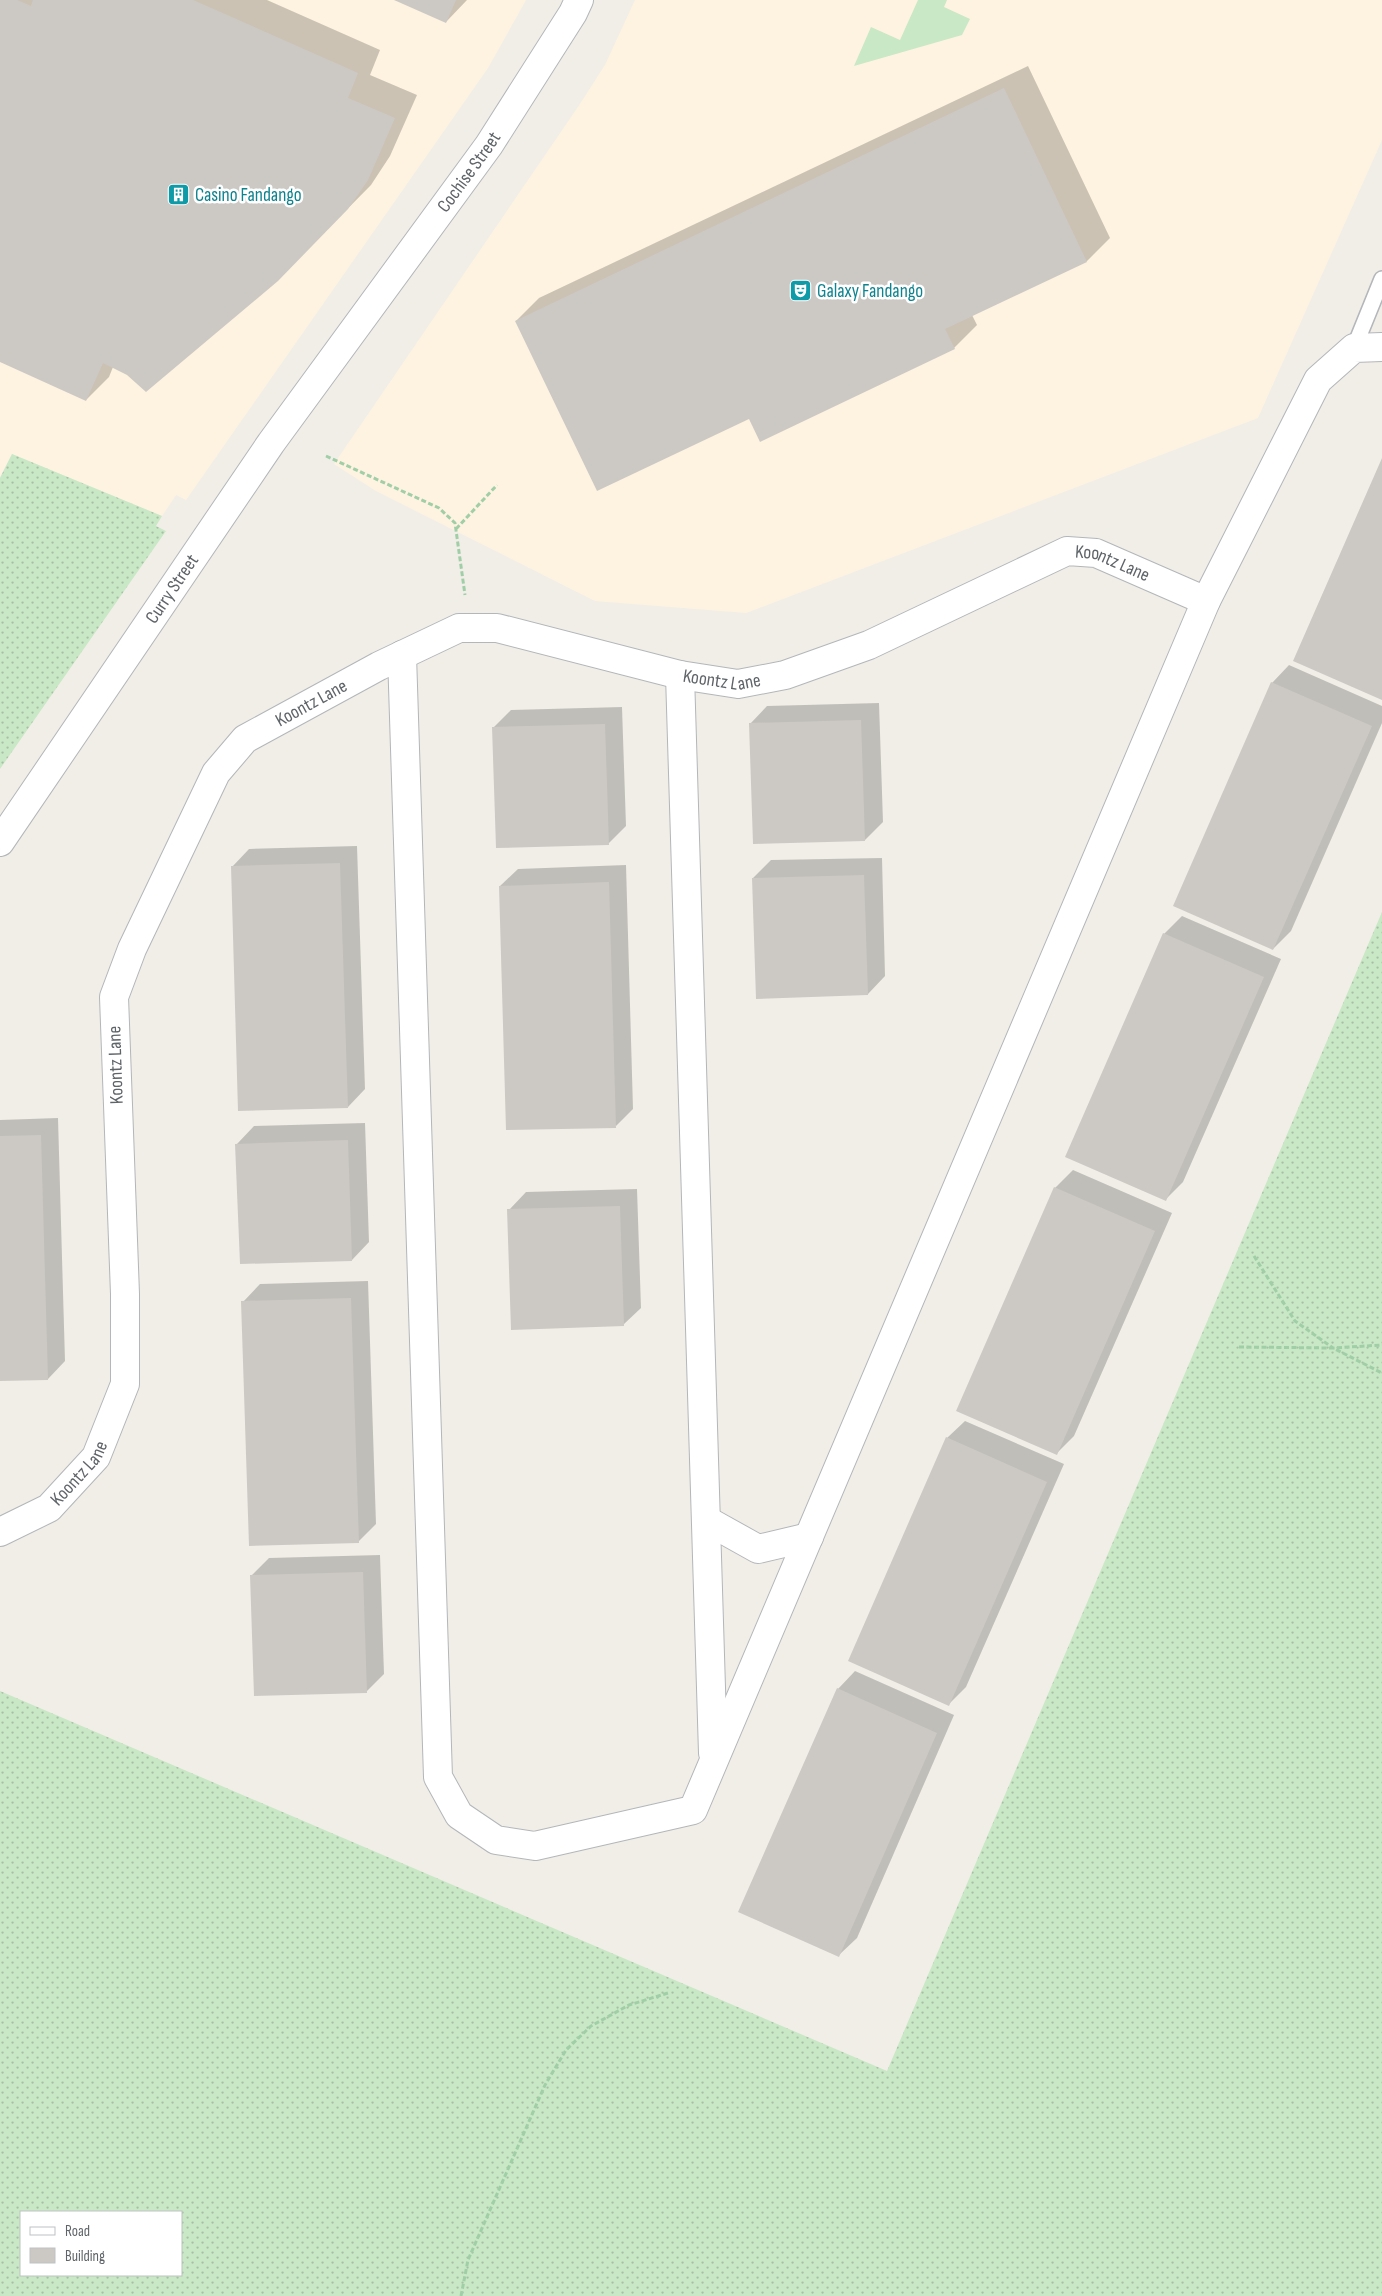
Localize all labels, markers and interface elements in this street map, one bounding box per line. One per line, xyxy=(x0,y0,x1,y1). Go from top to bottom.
street label: Cochise Street xyxy=(432,127,506,217)
building icon: Casino Fandango xyxy=(167,183,191,207)
place label: Casino Fandango xyxy=(195,184,302,207)
theatre icon: Galaxy Fandango xyxy=(789,279,813,303)
place label: Galaxy Fandango xyxy=(817,280,923,303)
street label: Koontz Lane xyxy=(1074,540,1153,586)
street label: Curry Street xyxy=(140,550,204,628)
street label: Koontz Lane xyxy=(681,664,762,695)
street label: Koontz Lane xyxy=(271,674,351,732)
street label: Koontz Lane xyxy=(103,1026,129,1104)
street label: Koontz Lane xyxy=(45,1438,113,1510)
legend xyxy=(20,2211,182,2276)
text: Road xyxy=(65,2222,90,2241)
text: Building xyxy=(65,2247,105,2266)

